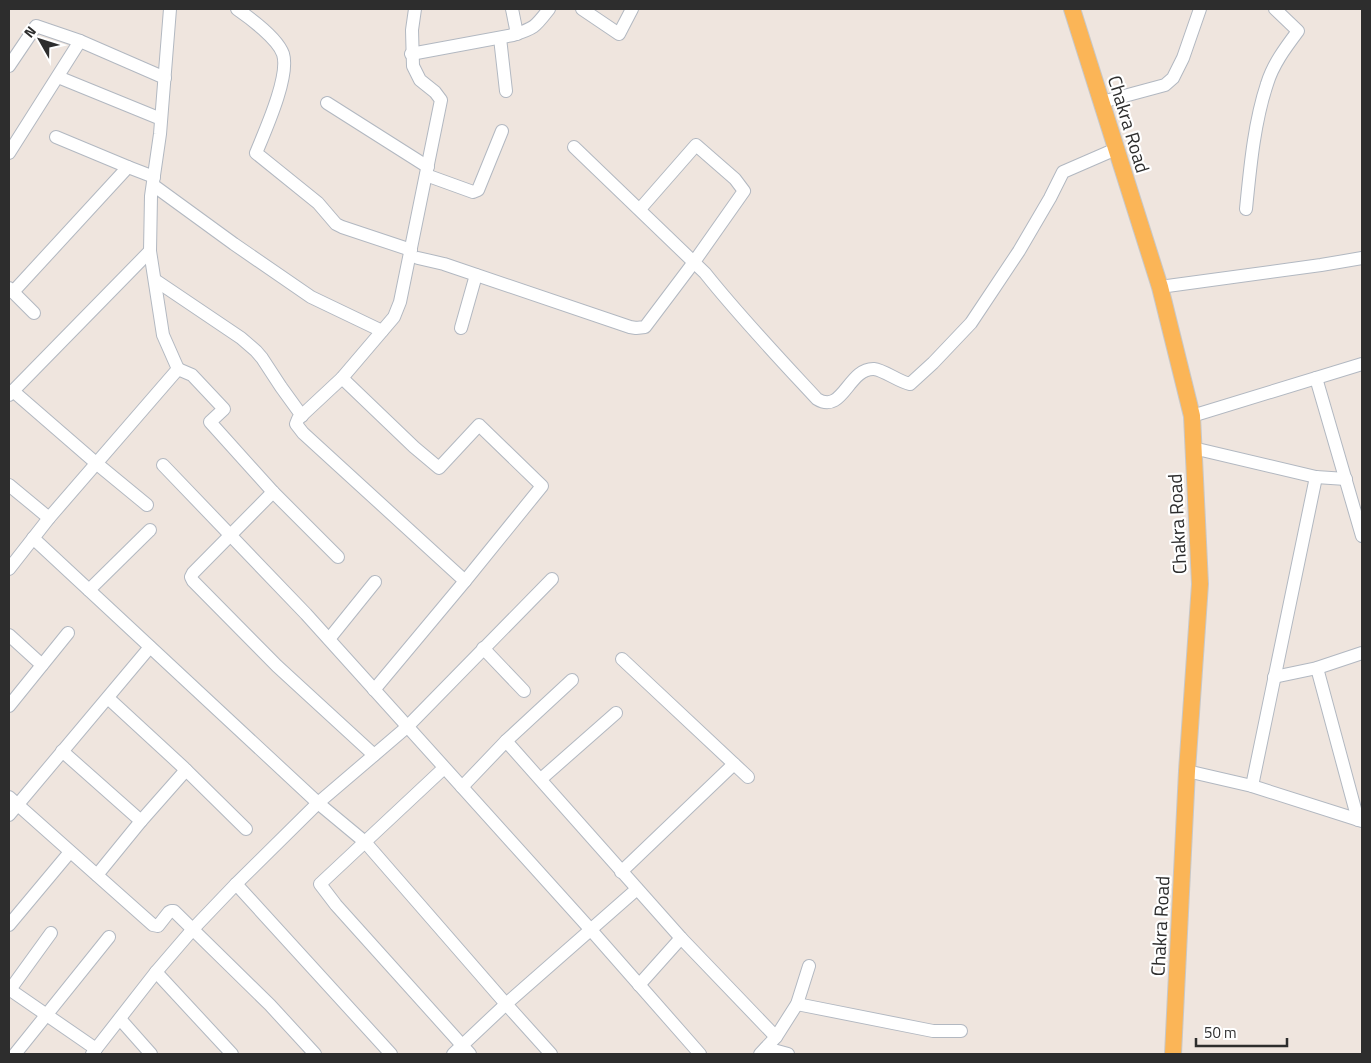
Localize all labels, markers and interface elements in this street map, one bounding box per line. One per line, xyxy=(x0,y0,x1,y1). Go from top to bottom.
north arrow xyxy=(15,15,65,65)
text: N xyxy=(18,21,41,42)
street label: Chakra Road xyxy=(1101,72,1158,176)
street label: Chakra Road xyxy=(1159,473,1194,575)
street label: Chakra Road xyxy=(1142,875,1177,977)
scale bar xyxy=(1196,1016,1287,1048)
text: 50 m xyxy=(1204,1021,1237,1044)

